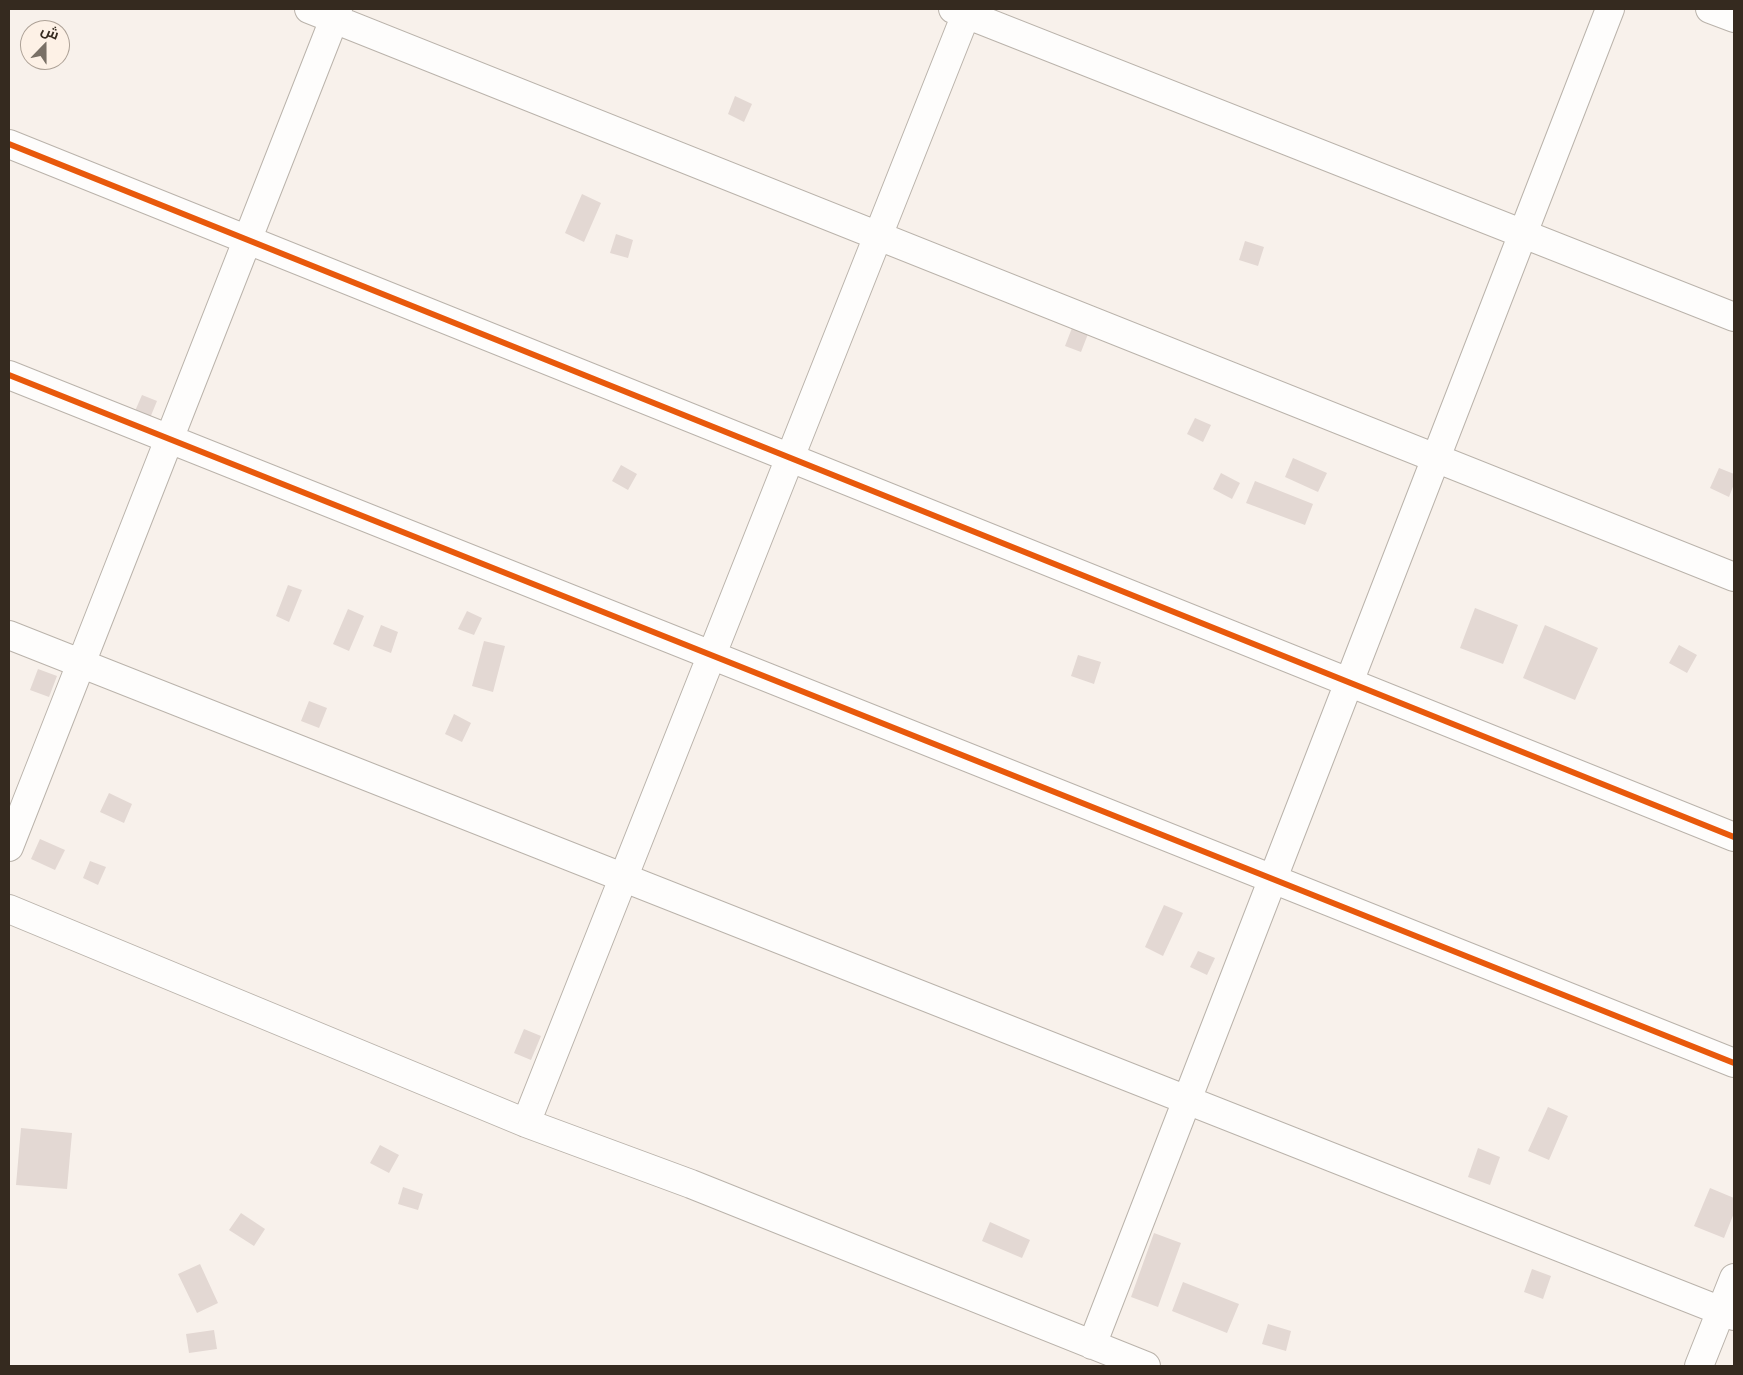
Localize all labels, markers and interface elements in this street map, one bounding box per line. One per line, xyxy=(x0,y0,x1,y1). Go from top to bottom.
north arrow xyxy=(20,20,70,70)
text: ش xyxy=(39,20,62,44)

